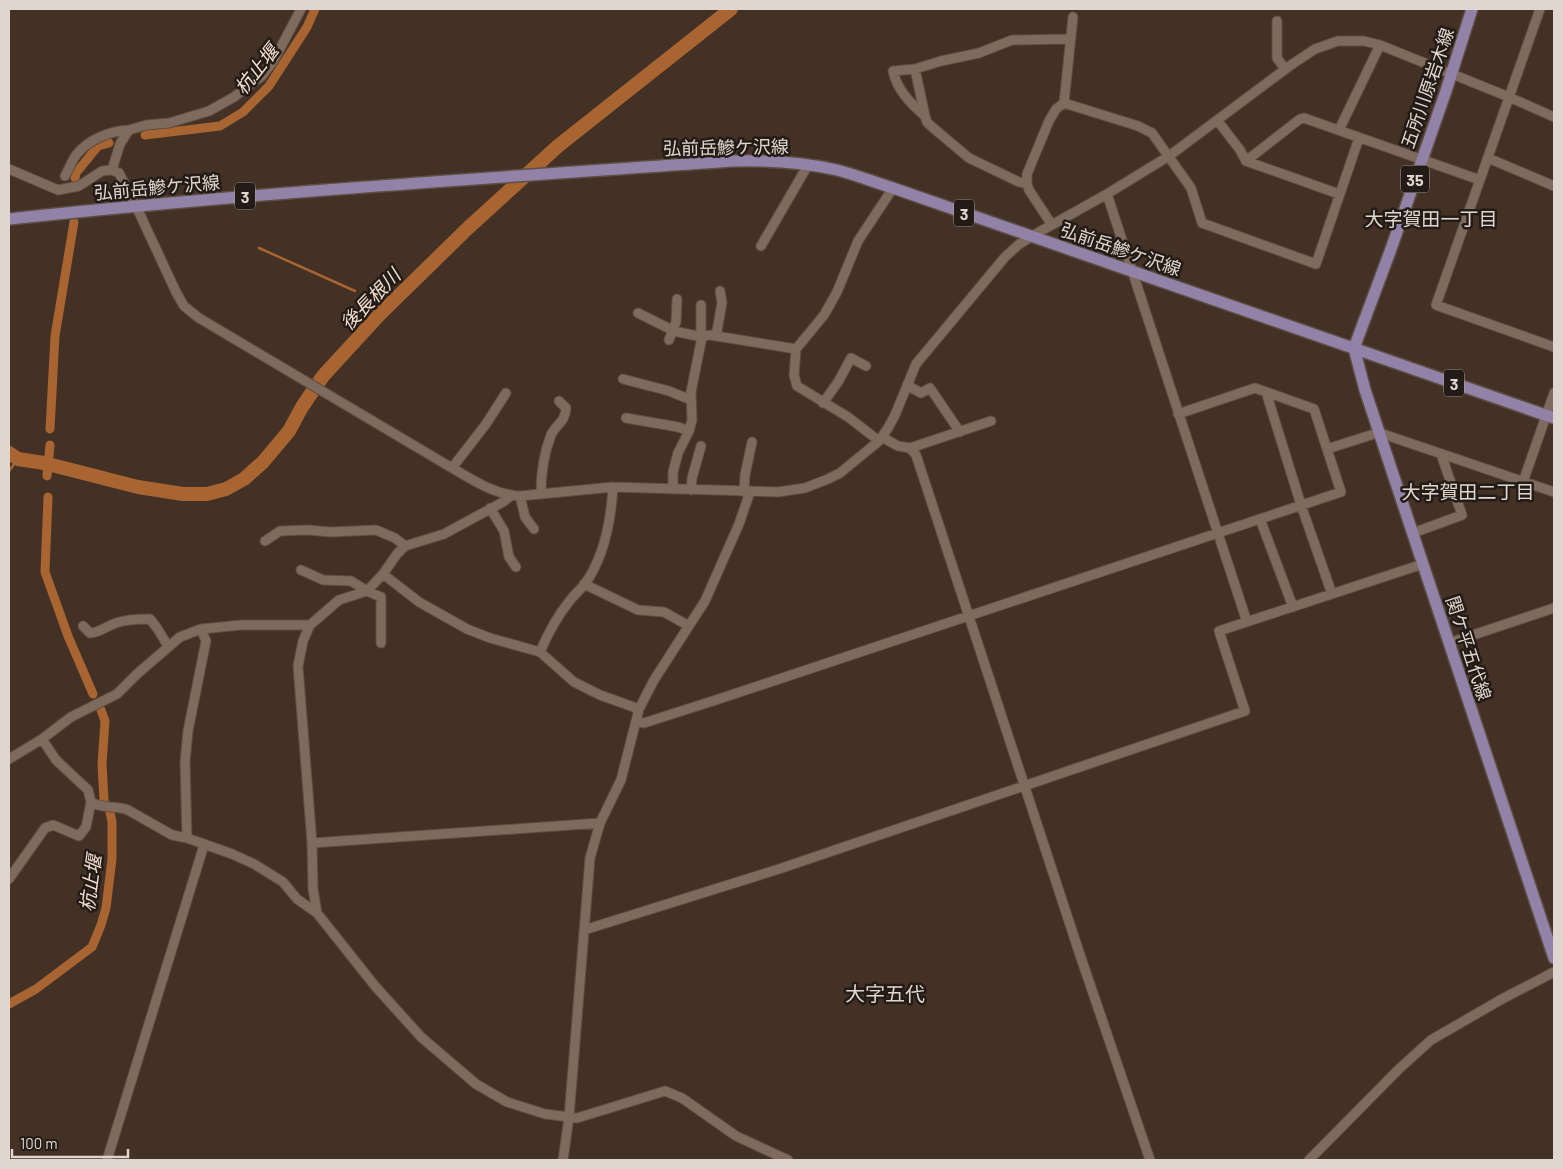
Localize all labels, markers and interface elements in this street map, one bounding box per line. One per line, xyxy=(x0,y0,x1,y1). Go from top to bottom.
street label: 五所川原岩木線 xyxy=(1396,25,1458,151)
water label: 杭止堰 xyxy=(229,37,284,99)
street label: 弘前岳鰺ケ沢線 xyxy=(663,135,789,159)
road number: 35 xyxy=(1401,165,1429,192)
street label: 弘前岳鰺ケ沢線 xyxy=(93,171,221,203)
road number: 3 xyxy=(235,182,255,210)
road number: 3 xyxy=(954,200,974,227)
district label: 大字賀田一丁目 xyxy=(1364,207,1498,230)
street label: 弘前岳鰺ケ沢線 xyxy=(1058,218,1184,280)
water label: 後長根川 xyxy=(335,262,406,334)
road number: 3 xyxy=(1444,369,1464,396)
district label: 大字賀田二丁目 xyxy=(1401,480,1535,503)
street label: 関ケ平五代線 xyxy=(1442,593,1496,703)
water label: 杭止堰 xyxy=(75,850,106,913)
district label: 大字五代 xyxy=(845,981,925,1005)
scale bar xyxy=(12,1126,129,1158)
text: 100 m xyxy=(20,1134,58,1152)

